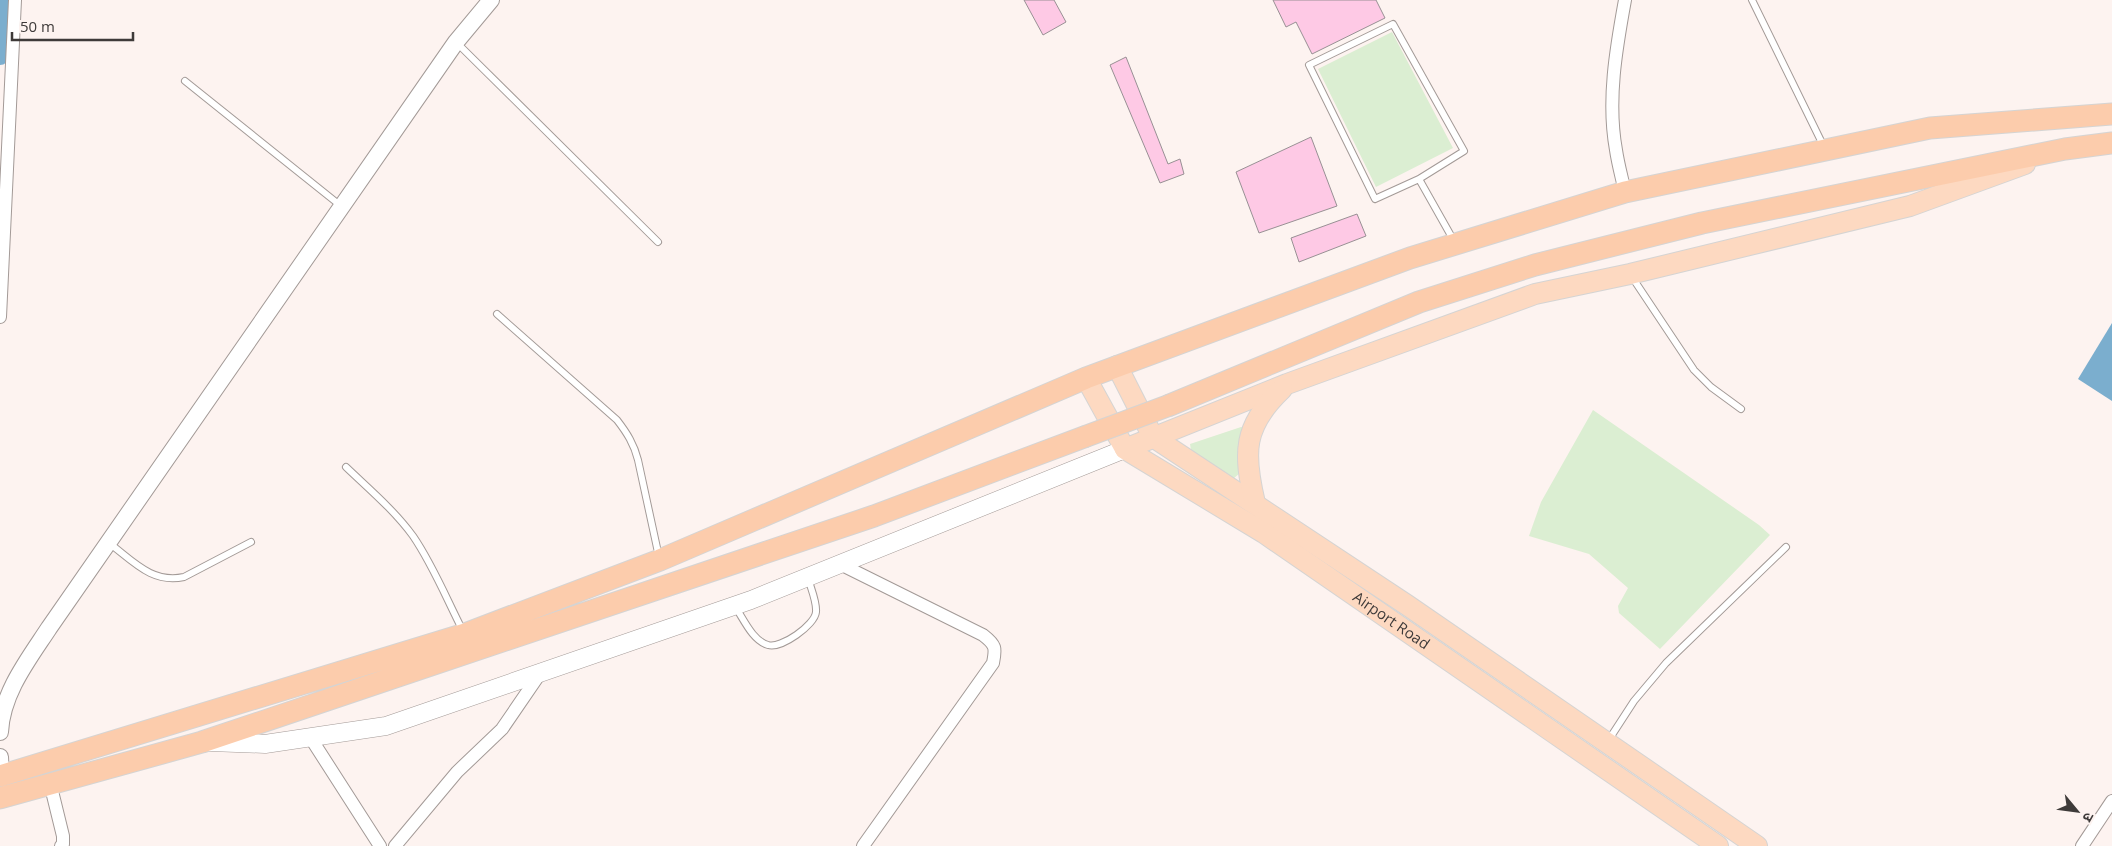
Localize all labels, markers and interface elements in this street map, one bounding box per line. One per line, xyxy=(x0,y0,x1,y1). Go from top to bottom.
scale bar xyxy=(12,10,134,42)
text: 50 m xyxy=(20,16,55,36)
street label: Airport Road xyxy=(1350,586,1434,653)
north arrow xyxy=(2052,786,2102,836)
text: उ xyxy=(2078,809,2099,826)

